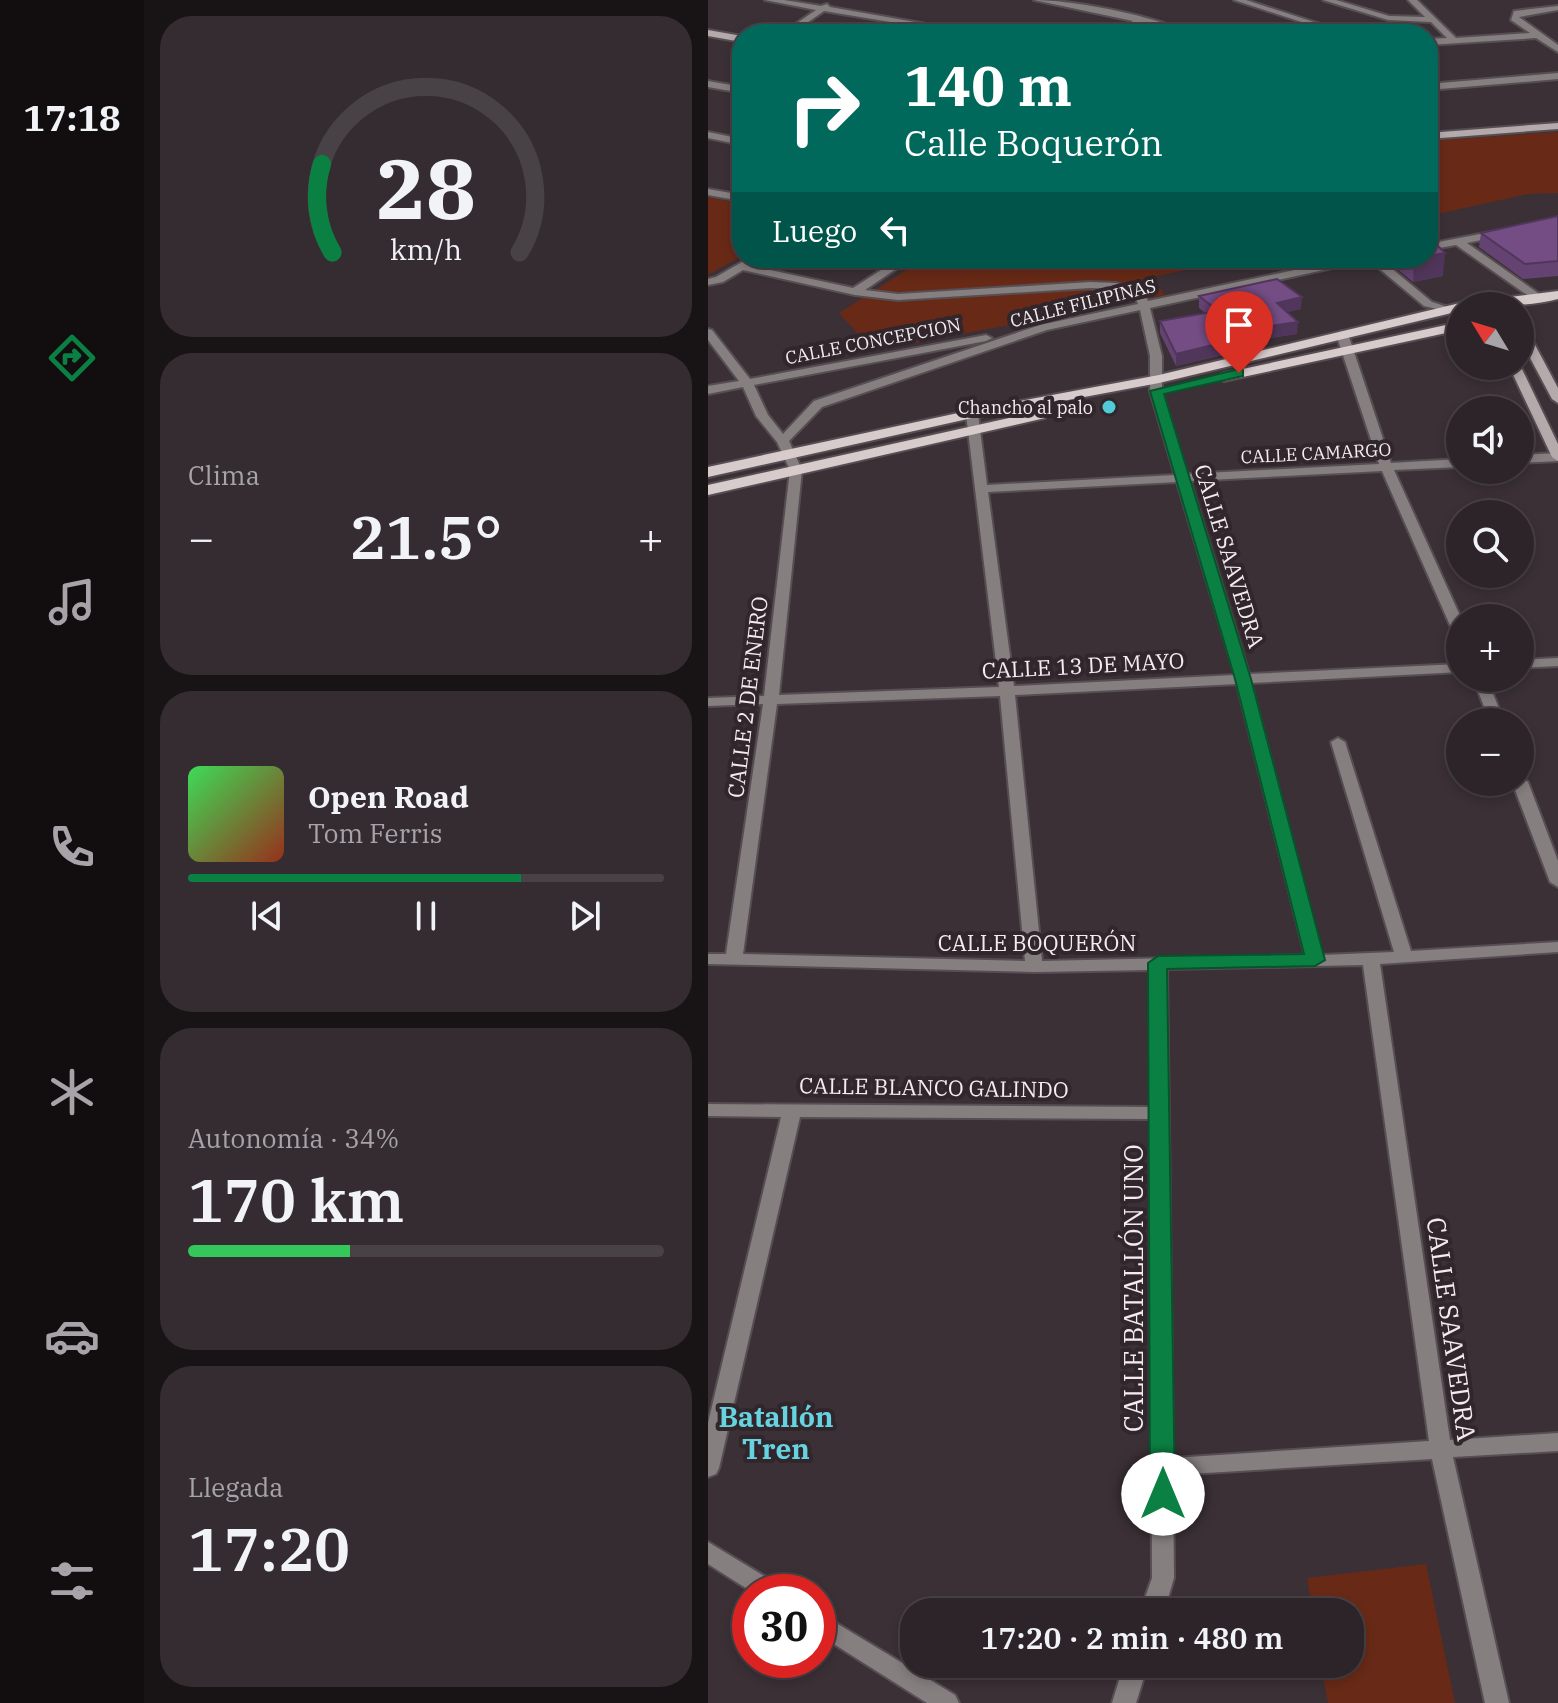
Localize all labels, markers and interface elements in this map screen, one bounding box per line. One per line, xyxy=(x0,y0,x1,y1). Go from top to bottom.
text: 140 m xyxy=(904,49,1072,121)
icon: right xyxy=(772,56,876,160)
text: 17:18 xyxy=(23,94,121,141)
text: Calle Boquerón xyxy=(904,119,1163,166)
text: 28 xyxy=(376,133,476,241)
icon: left xyxy=(873,208,917,252)
text: Luego xyxy=(772,211,857,250)
text: km/h xyxy=(390,231,462,268)
street label: CALLE FILIPINAS xyxy=(1008,274,1158,332)
pin xyxy=(1205,291,1273,373)
north arrow xyxy=(1446,292,1534,380)
map controls xyxy=(1446,292,1534,796)
icon: arrive xyxy=(1217,303,1261,347)
street label: CALLE CONCEPCION xyxy=(783,313,963,369)
icon: directions xyxy=(44,330,100,386)
place label: Chancho al palo xyxy=(958,396,1093,419)
button: sound xyxy=(1446,396,1534,484)
marker: Chancho al palo xyxy=(1100,398,1118,416)
street label: CALLE CAMARGO xyxy=(1240,438,1392,468)
text: Clima xyxy=(188,458,260,492)
street label: CALLE SAAVEDRA xyxy=(1188,461,1272,651)
text: 21.5° xyxy=(350,497,502,576)
button: search xyxy=(1446,500,1534,588)
text: − xyxy=(188,509,214,566)
text: + xyxy=(638,509,664,566)
icon: music xyxy=(44,574,100,630)
street label: CALLE 2 DE ENERO xyxy=(720,594,774,800)
button: + xyxy=(1446,604,1534,692)
street label: CALLE 13 DE MAYO xyxy=(981,645,1185,685)
button: − xyxy=(1446,708,1534,796)
text: Open Road xyxy=(308,777,469,816)
text: Tom Ferris xyxy=(308,816,442,850)
icon: phone xyxy=(44,819,100,875)
icon: previous xyxy=(245,894,289,938)
icon: pause xyxy=(404,894,448,938)
icon: next xyxy=(563,894,607,938)
street label: CALLE BOQUERÓN xyxy=(938,928,1136,957)
icon: climate xyxy=(44,1064,100,1120)
street label: CALLE BLANCO GALINDO xyxy=(799,1070,1069,1104)
text: Autonomía · 34% xyxy=(188,1121,399,1155)
street label: CALLE BATALLÓN UNO xyxy=(1116,1144,1150,1432)
text: 170 km xyxy=(188,1160,404,1239)
street label: CALLE SAAVEDRA xyxy=(1419,1215,1485,1443)
icon: car xyxy=(44,1308,100,1364)
district label: Batallón Tren xyxy=(718,1398,834,1467)
position arrow xyxy=(1121,1452,1205,1536)
text: Llegada xyxy=(188,1470,283,1504)
text: 17:20 xyxy=(188,1509,350,1588)
icon: filters xyxy=(44,1553,100,1609)
speed limit sign: 30 xyxy=(732,1574,836,1678)
text: 17:20 · 2 min · 480 m xyxy=(981,1618,1283,1657)

